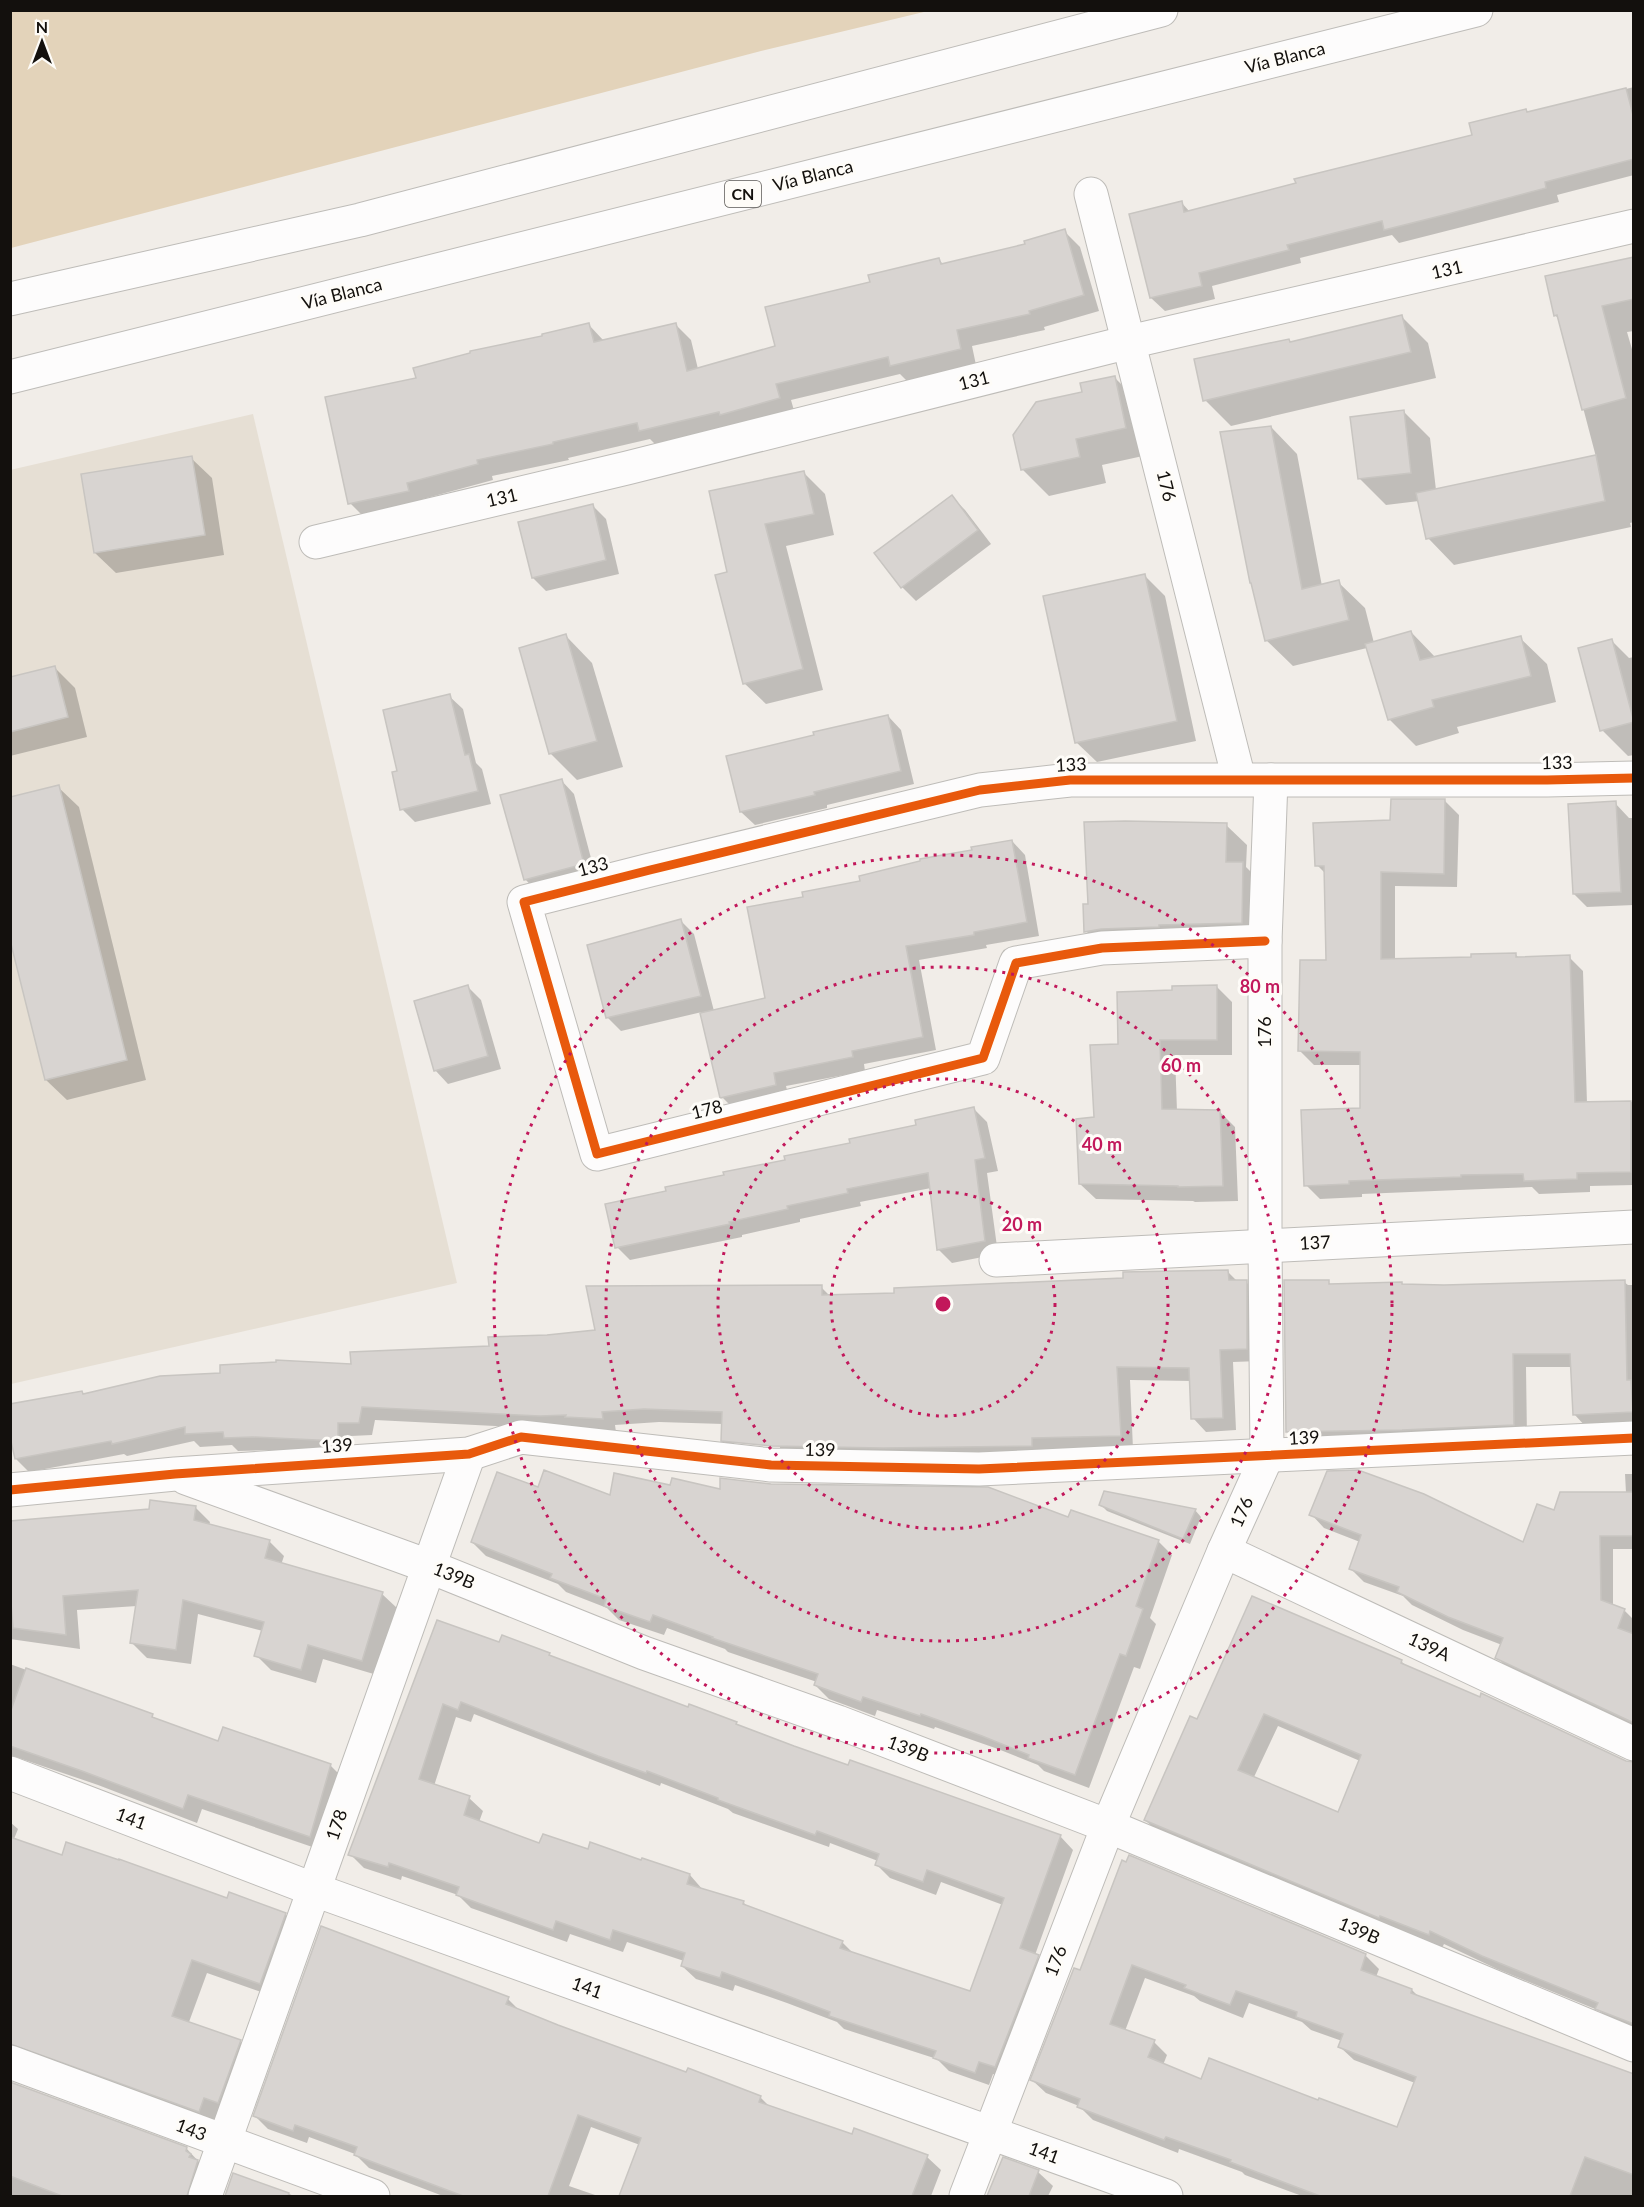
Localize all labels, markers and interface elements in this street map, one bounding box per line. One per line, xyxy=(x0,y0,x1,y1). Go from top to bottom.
north arrow xyxy=(12,12,72,72)
text: N xyxy=(36,17,48,36)
street label: Vía Blanca xyxy=(1242,36,1327,78)
street label: Vía Blanca xyxy=(770,154,855,196)
road number: CN xyxy=(725,181,761,207)
street label: 131 xyxy=(1429,255,1465,283)
street label: Vía Blanca xyxy=(299,272,384,314)
street label: 131 xyxy=(956,366,992,394)
street label: 176 xyxy=(1153,468,1181,504)
street label: 131 xyxy=(484,483,520,511)
street label: 133 xyxy=(1541,751,1573,773)
street label: 133 xyxy=(1055,752,1087,776)
street label: 133 xyxy=(575,851,611,881)
text: 80 m xyxy=(1240,975,1280,997)
street label: 176 xyxy=(1253,1016,1275,1048)
text: 60 m xyxy=(1161,1054,1201,1076)
street label: 178 xyxy=(689,1095,725,1123)
text: 40 m xyxy=(1082,1133,1122,1155)
text: 20 m xyxy=(1002,1213,1042,1235)
street label: 137 xyxy=(1299,1230,1331,1254)
centre of rings xyxy=(933,1294,953,1314)
street label: 139 xyxy=(1288,1425,1320,1449)
street label: 139 xyxy=(321,1433,353,1457)
street label: 139 xyxy=(804,1438,836,1460)
street label: 176 xyxy=(1225,1493,1258,1530)
street label: 139B xyxy=(430,1557,478,1593)
street label: 139A xyxy=(1405,1627,1455,1666)
street label: 139B xyxy=(884,1730,932,1766)
street label: 141 xyxy=(113,1802,150,1834)
street label: 178 xyxy=(321,1806,352,1843)
street label: 139B xyxy=(1335,1912,1383,1949)
street label: 176 xyxy=(1039,1942,1071,1979)
street label: 141 xyxy=(569,1971,606,2003)
street label: 143 xyxy=(173,2113,210,2145)
street label: 141 xyxy=(1026,2136,1063,2168)

